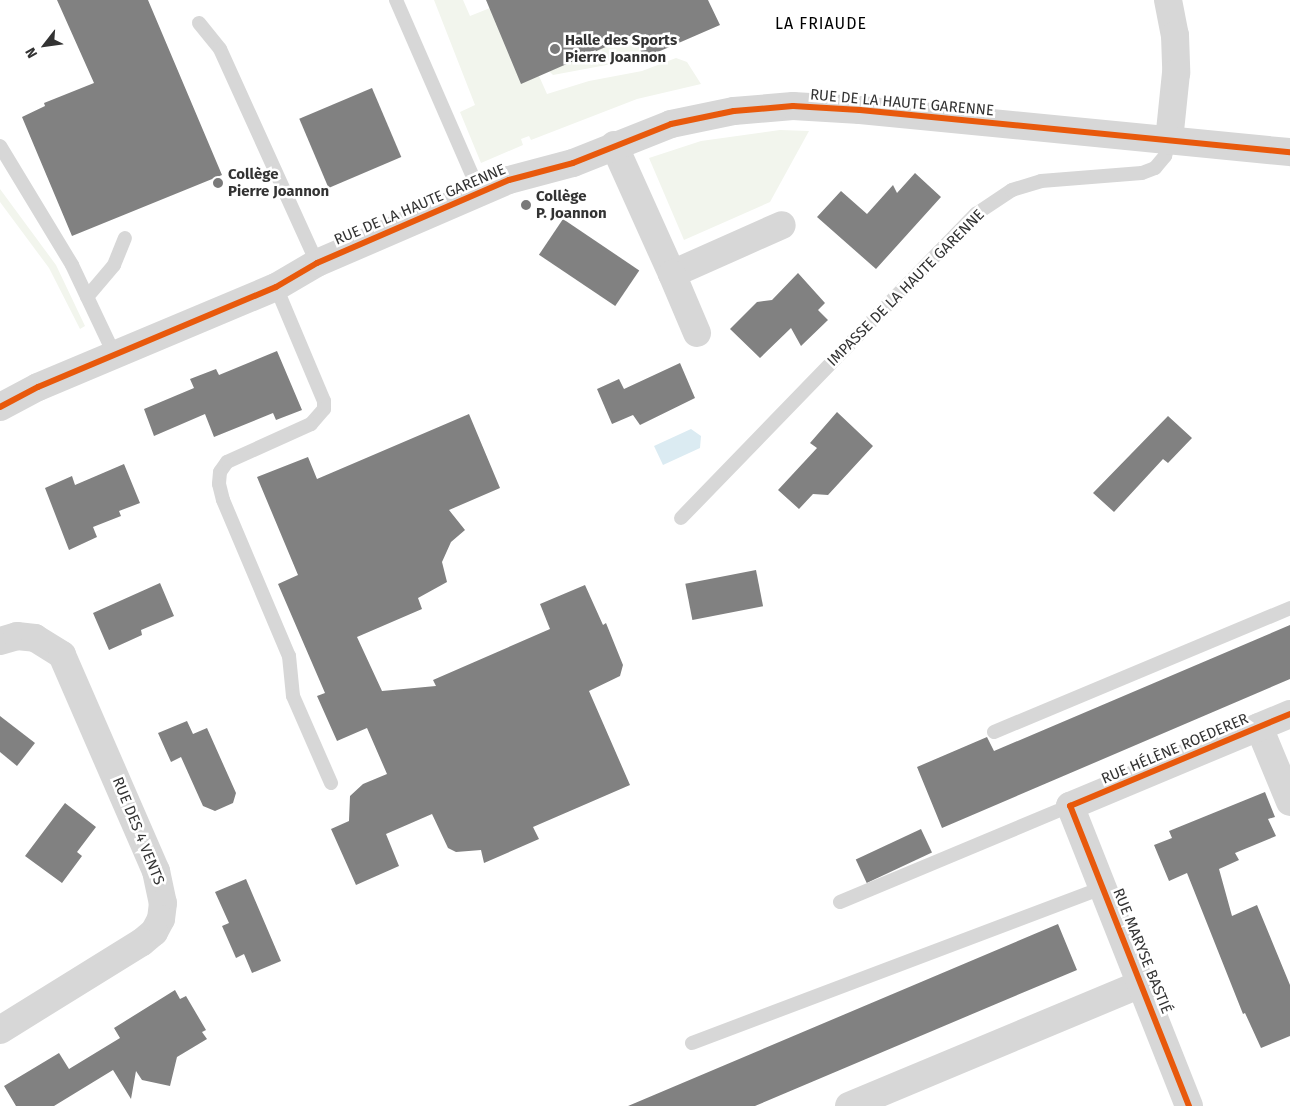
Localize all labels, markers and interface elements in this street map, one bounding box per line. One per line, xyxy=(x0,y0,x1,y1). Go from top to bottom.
district label: LA FRIAUDE xyxy=(774,14,868,34)
north arrow xyxy=(20,20,70,70)
place label: Halle des Sports Pierre Joannon xyxy=(565,31,677,66)
marker: Halle des Sports Pierre Joannon xyxy=(549,43,561,55)
text: N xyxy=(22,44,41,61)
street label: RUE DE LA HAUTE GARENNE xyxy=(809,86,995,120)
street label: RUE DE LA HAUTE GARENNE xyxy=(332,161,508,249)
place label: Collège Pierre Joannon xyxy=(228,165,329,200)
marker: Collège Pierre Joannon xyxy=(212,177,224,189)
place label: Collège P. Joannon xyxy=(536,187,607,222)
marker: Collège P. Joannon xyxy=(520,199,532,211)
street label: IMPASSE DE LA HAUTE GARENNE xyxy=(824,206,988,370)
street label: RUE HÉLÈNE ROEDERER xyxy=(1099,710,1251,788)
street label: RUE DES 4 VENTS xyxy=(108,774,168,888)
street label: RUE MARYSE BASTIÉ xyxy=(1109,886,1175,1016)

